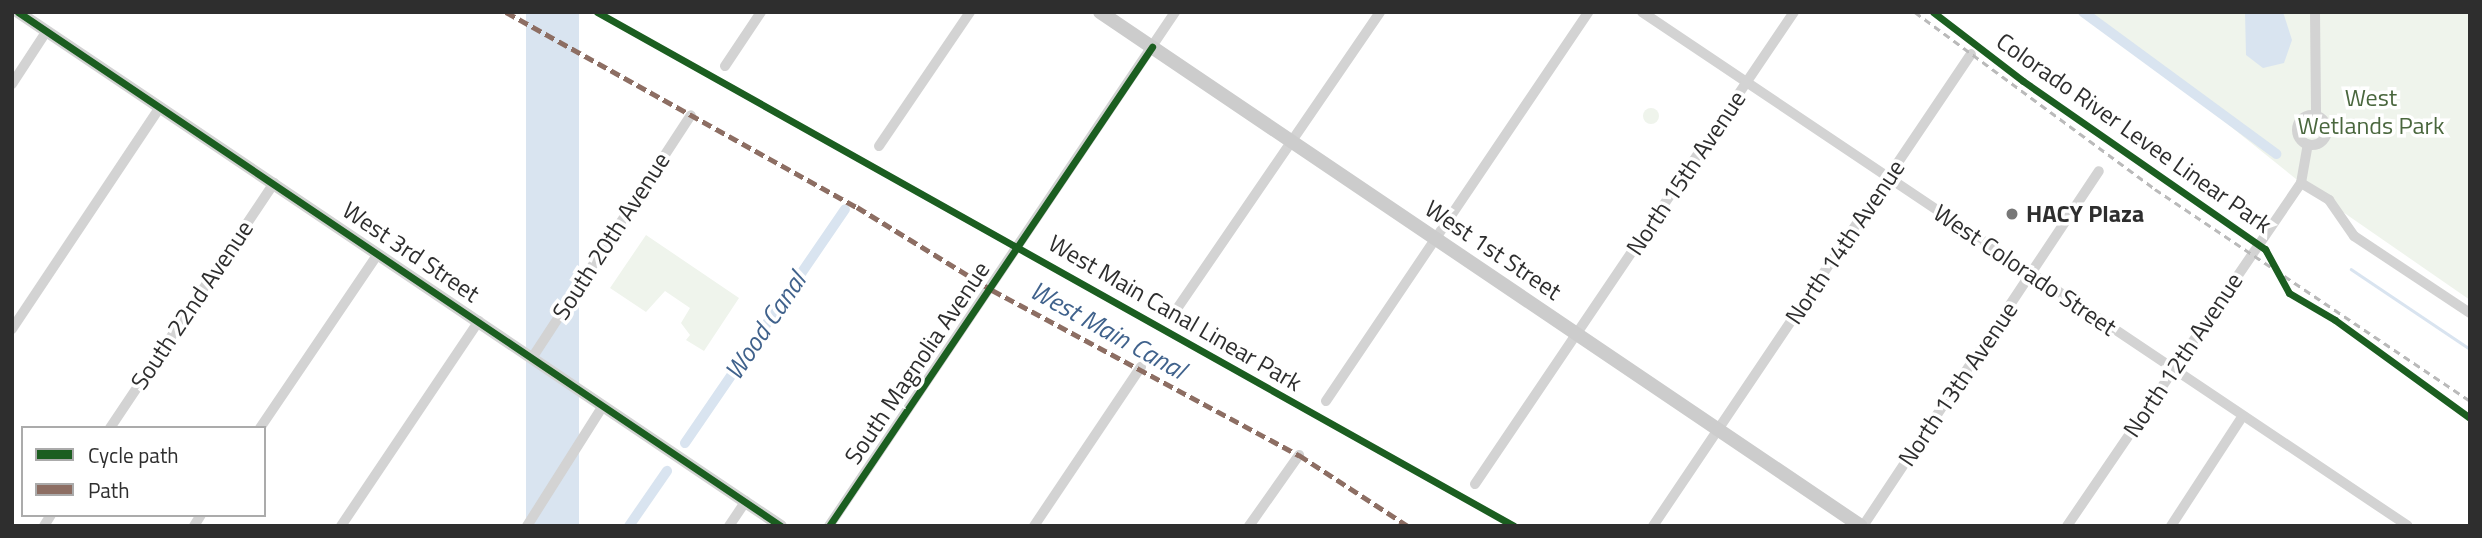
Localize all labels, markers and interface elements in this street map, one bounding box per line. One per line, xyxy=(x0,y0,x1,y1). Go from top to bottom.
street label: Colorado River Levee Linear Park xyxy=(1991,27,2277,239)
park label: West Wetlands Park xyxy=(2298,84,2444,140)
street label: North 15th Avenue xyxy=(1620,85,1752,261)
street label: South 20th Avenue xyxy=(546,147,676,325)
street label: North 14th Avenue xyxy=(1779,154,1911,330)
street label: West 1st Street xyxy=(1419,194,1567,306)
street label: West 3rd Street xyxy=(337,196,485,308)
street label: West Colorado Street xyxy=(1928,198,2122,342)
place label: HACY Plaza xyxy=(2026,200,2144,228)
marker: HACY Plaza xyxy=(2004,206,2020,222)
street label: South 22nd Avenue xyxy=(125,215,259,395)
street label: West Main Canal Linear Park xyxy=(1043,229,1307,397)
street label: South Magnolia Avenue xyxy=(838,256,996,470)
water label: Wood Canal xyxy=(718,266,812,386)
street label: North 12th Avenue xyxy=(2117,267,2249,443)
water label: West Main Canal xyxy=(1025,275,1191,385)
street label: North 13th Avenue xyxy=(1892,296,2024,472)
legend xyxy=(21,426,266,517)
text: Cycle path xyxy=(88,439,179,471)
text: Path xyxy=(88,474,130,506)

